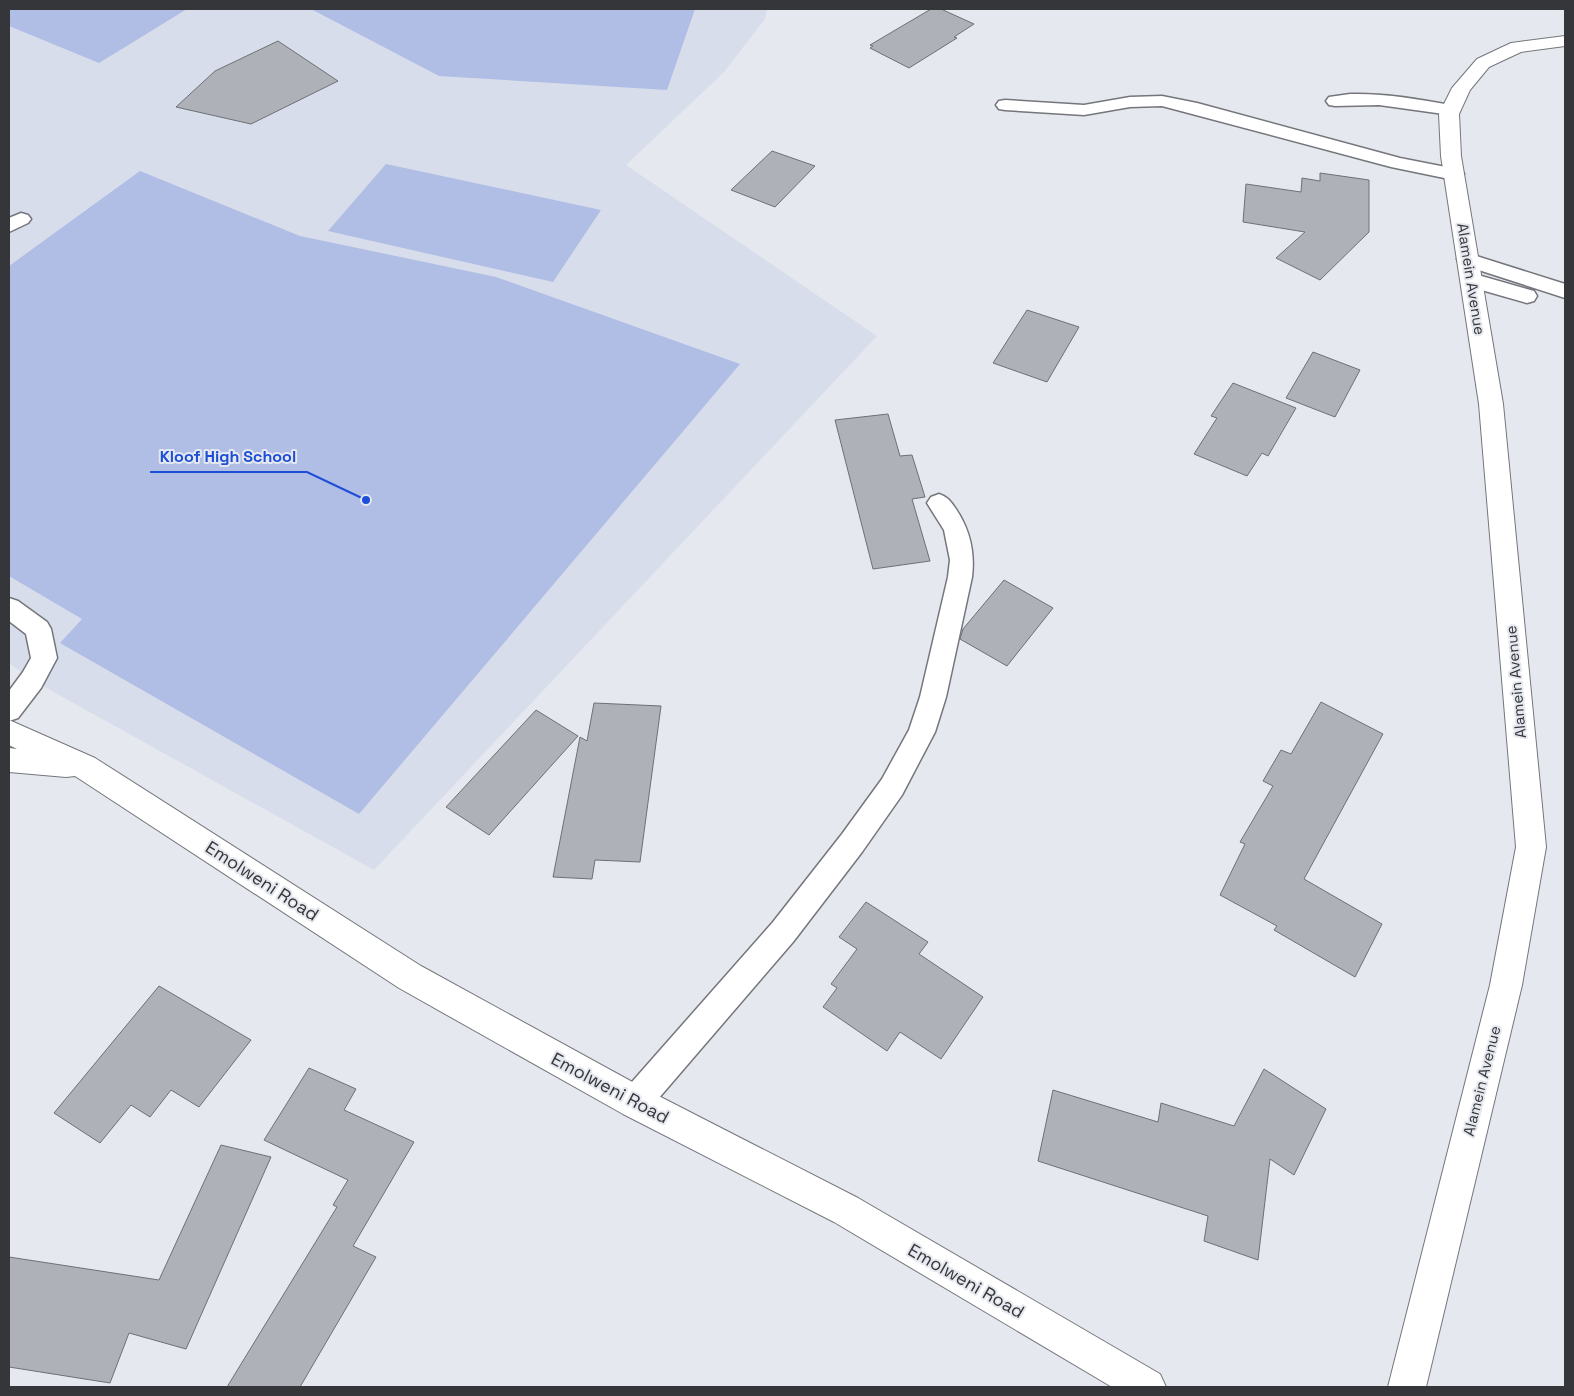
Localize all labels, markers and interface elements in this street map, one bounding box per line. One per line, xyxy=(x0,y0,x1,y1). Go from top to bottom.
street label: Alamein Avenue xyxy=(1453,222,1490,336)
callout: Kloof High School xyxy=(150,441,307,472)
text: Kloof High School xyxy=(160,446,296,467)
street label: Alamein Avenue xyxy=(1501,625,1530,739)
street label: Emolweni Road xyxy=(201,835,323,926)
street label: Alamein Avenue xyxy=(1459,1024,1504,1138)
street label: Emolweni Road xyxy=(547,1047,673,1128)
street label: Emolweni Road xyxy=(904,1238,1028,1323)

